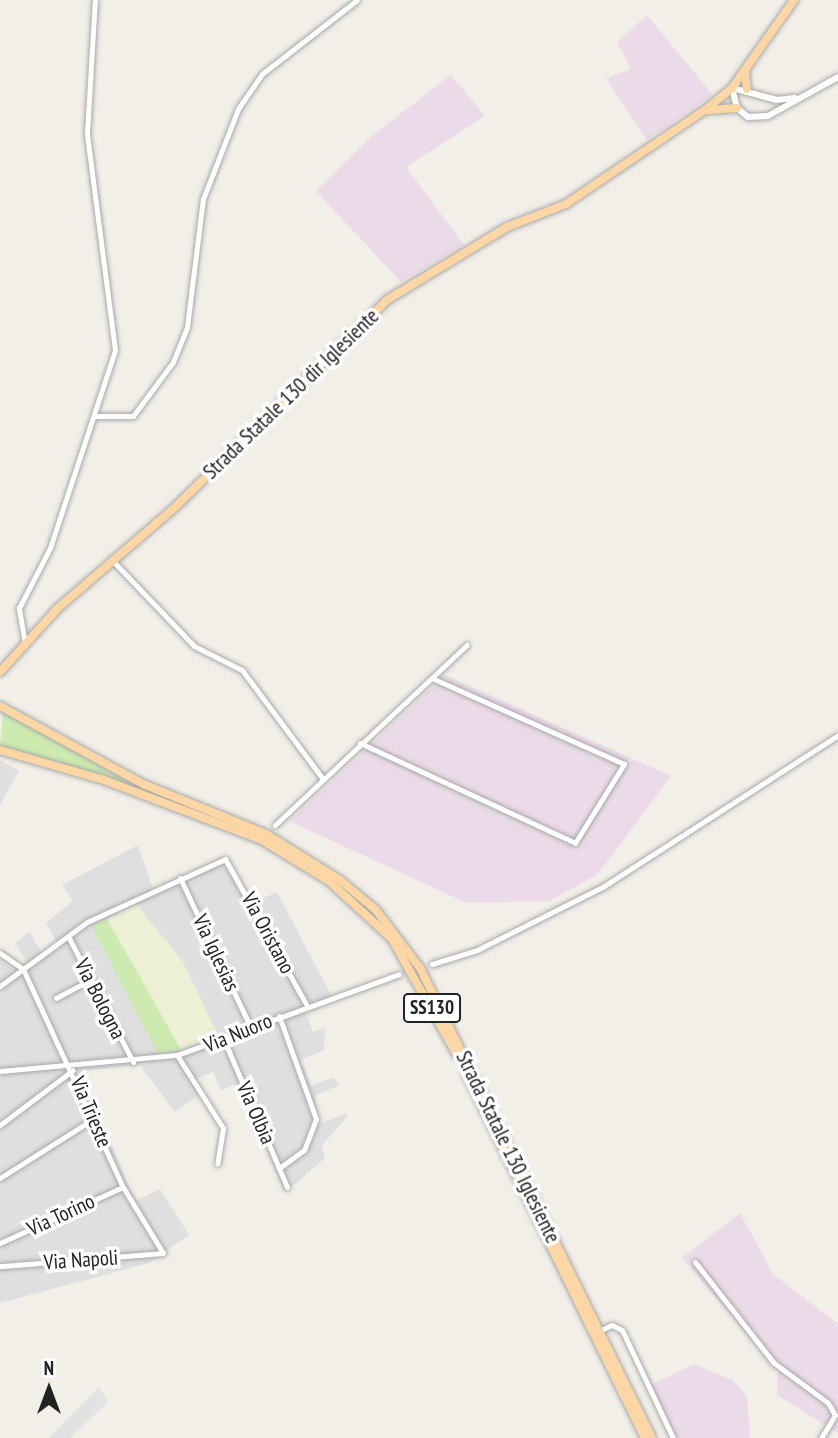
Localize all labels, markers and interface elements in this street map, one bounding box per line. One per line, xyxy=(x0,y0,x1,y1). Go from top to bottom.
street label: Strada Statale 130 dir Iglesiente xyxy=(198,304,384,484)
street label: Via Oristano xyxy=(236,888,300,978)
street label: Via Iglesias xyxy=(187,911,245,995)
street label: Via Bologna xyxy=(69,955,131,1043)
road number: SS130 xyxy=(402,992,462,1024)
street label: Via Nuoro xyxy=(200,1008,276,1058)
street label: Strada Statale 130 Iglesiente xyxy=(451,1047,565,1247)
street label: Via Trieste xyxy=(65,1073,117,1151)
street label: Via Olbia xyxy=(231,1078,281,1148)
street label: Via Torino xyxy=(23,1188,99,1242)
street label: Via Napoli xyxy=(43,1245,119,1275)
north arrow xyxy=(14,1354,84,1424)
text: N xyxy=(44,1356,54,1380)

